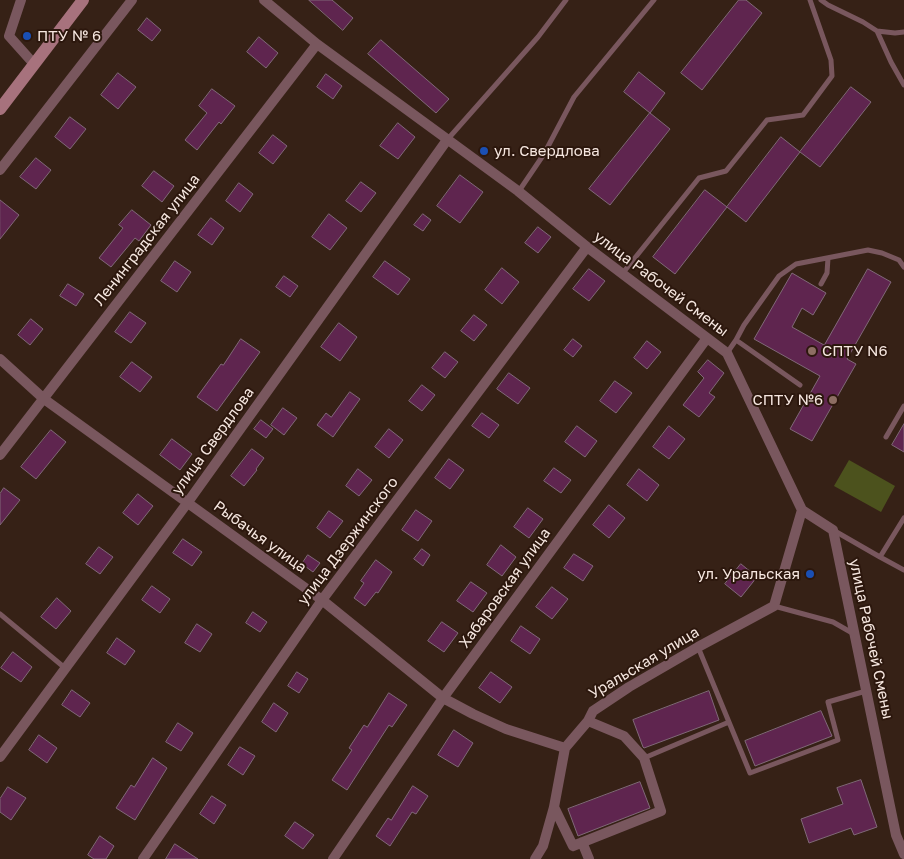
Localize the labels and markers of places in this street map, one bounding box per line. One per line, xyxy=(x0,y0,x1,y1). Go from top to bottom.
place label: ПТУ № 6 xyxy=(37,27,101,45)
marker: ПТУ № 6 xyxy=(21,30,33,42)
place label: ул. Свердлова xyxy=(494,142,600,160)
marker: ул. Свердлова xyxy=(478,145,490,157)
place label: СПТУ N6 xyxy=(822,342,887,360)
marker: СПТУ N6 xyxy=(806,345,818,357)
place label: СПТУ №6 xyxy=(753,391,823,409)
marker: СПТУ №6 xyxy=(827,394,839,406)
place label: ул. Уральская xyxy=(697,565,800,583)
marker: ул. Уральская xyxy=(804,568,816,580)

